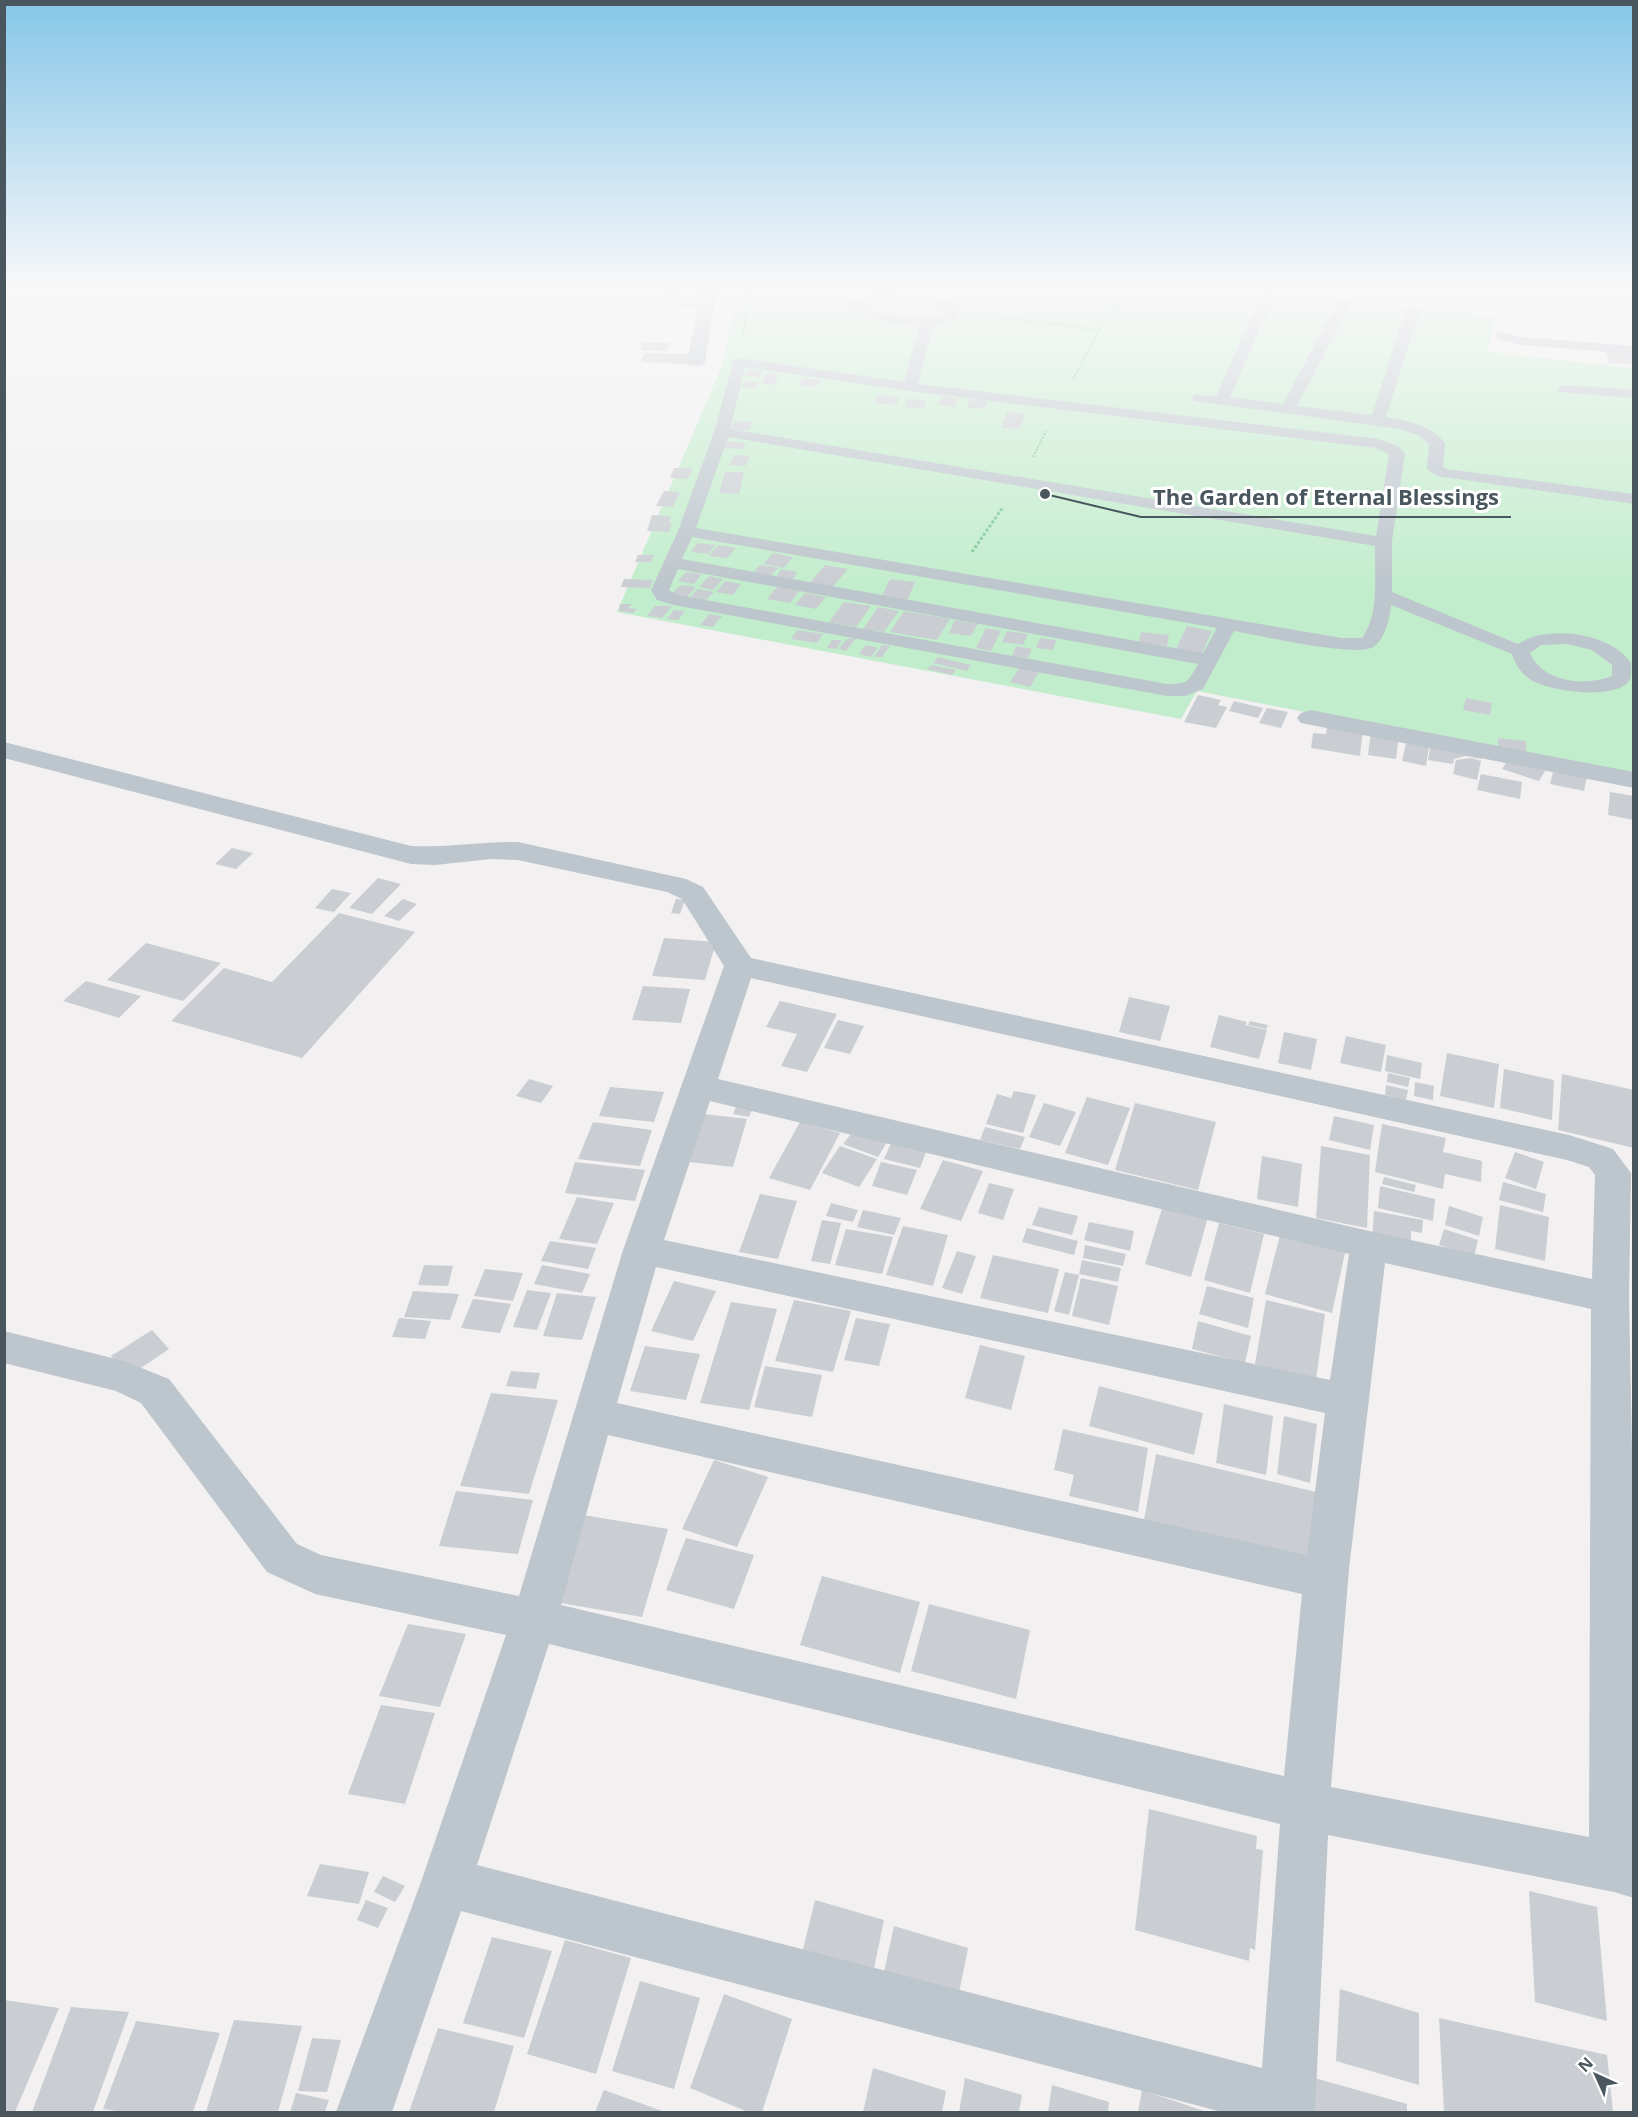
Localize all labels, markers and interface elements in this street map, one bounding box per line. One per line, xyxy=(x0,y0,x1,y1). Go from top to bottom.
callout: The Garden of Eternal Blessings xyxy=(1141,477,1511,517)
text: The Garden of Eternal Blessings xyxy=(1153,481,1499,511)
north arrow xyxy=(1566,2045,1626,2105)
text: N xyxy=(1573,2052,1598,2077)

